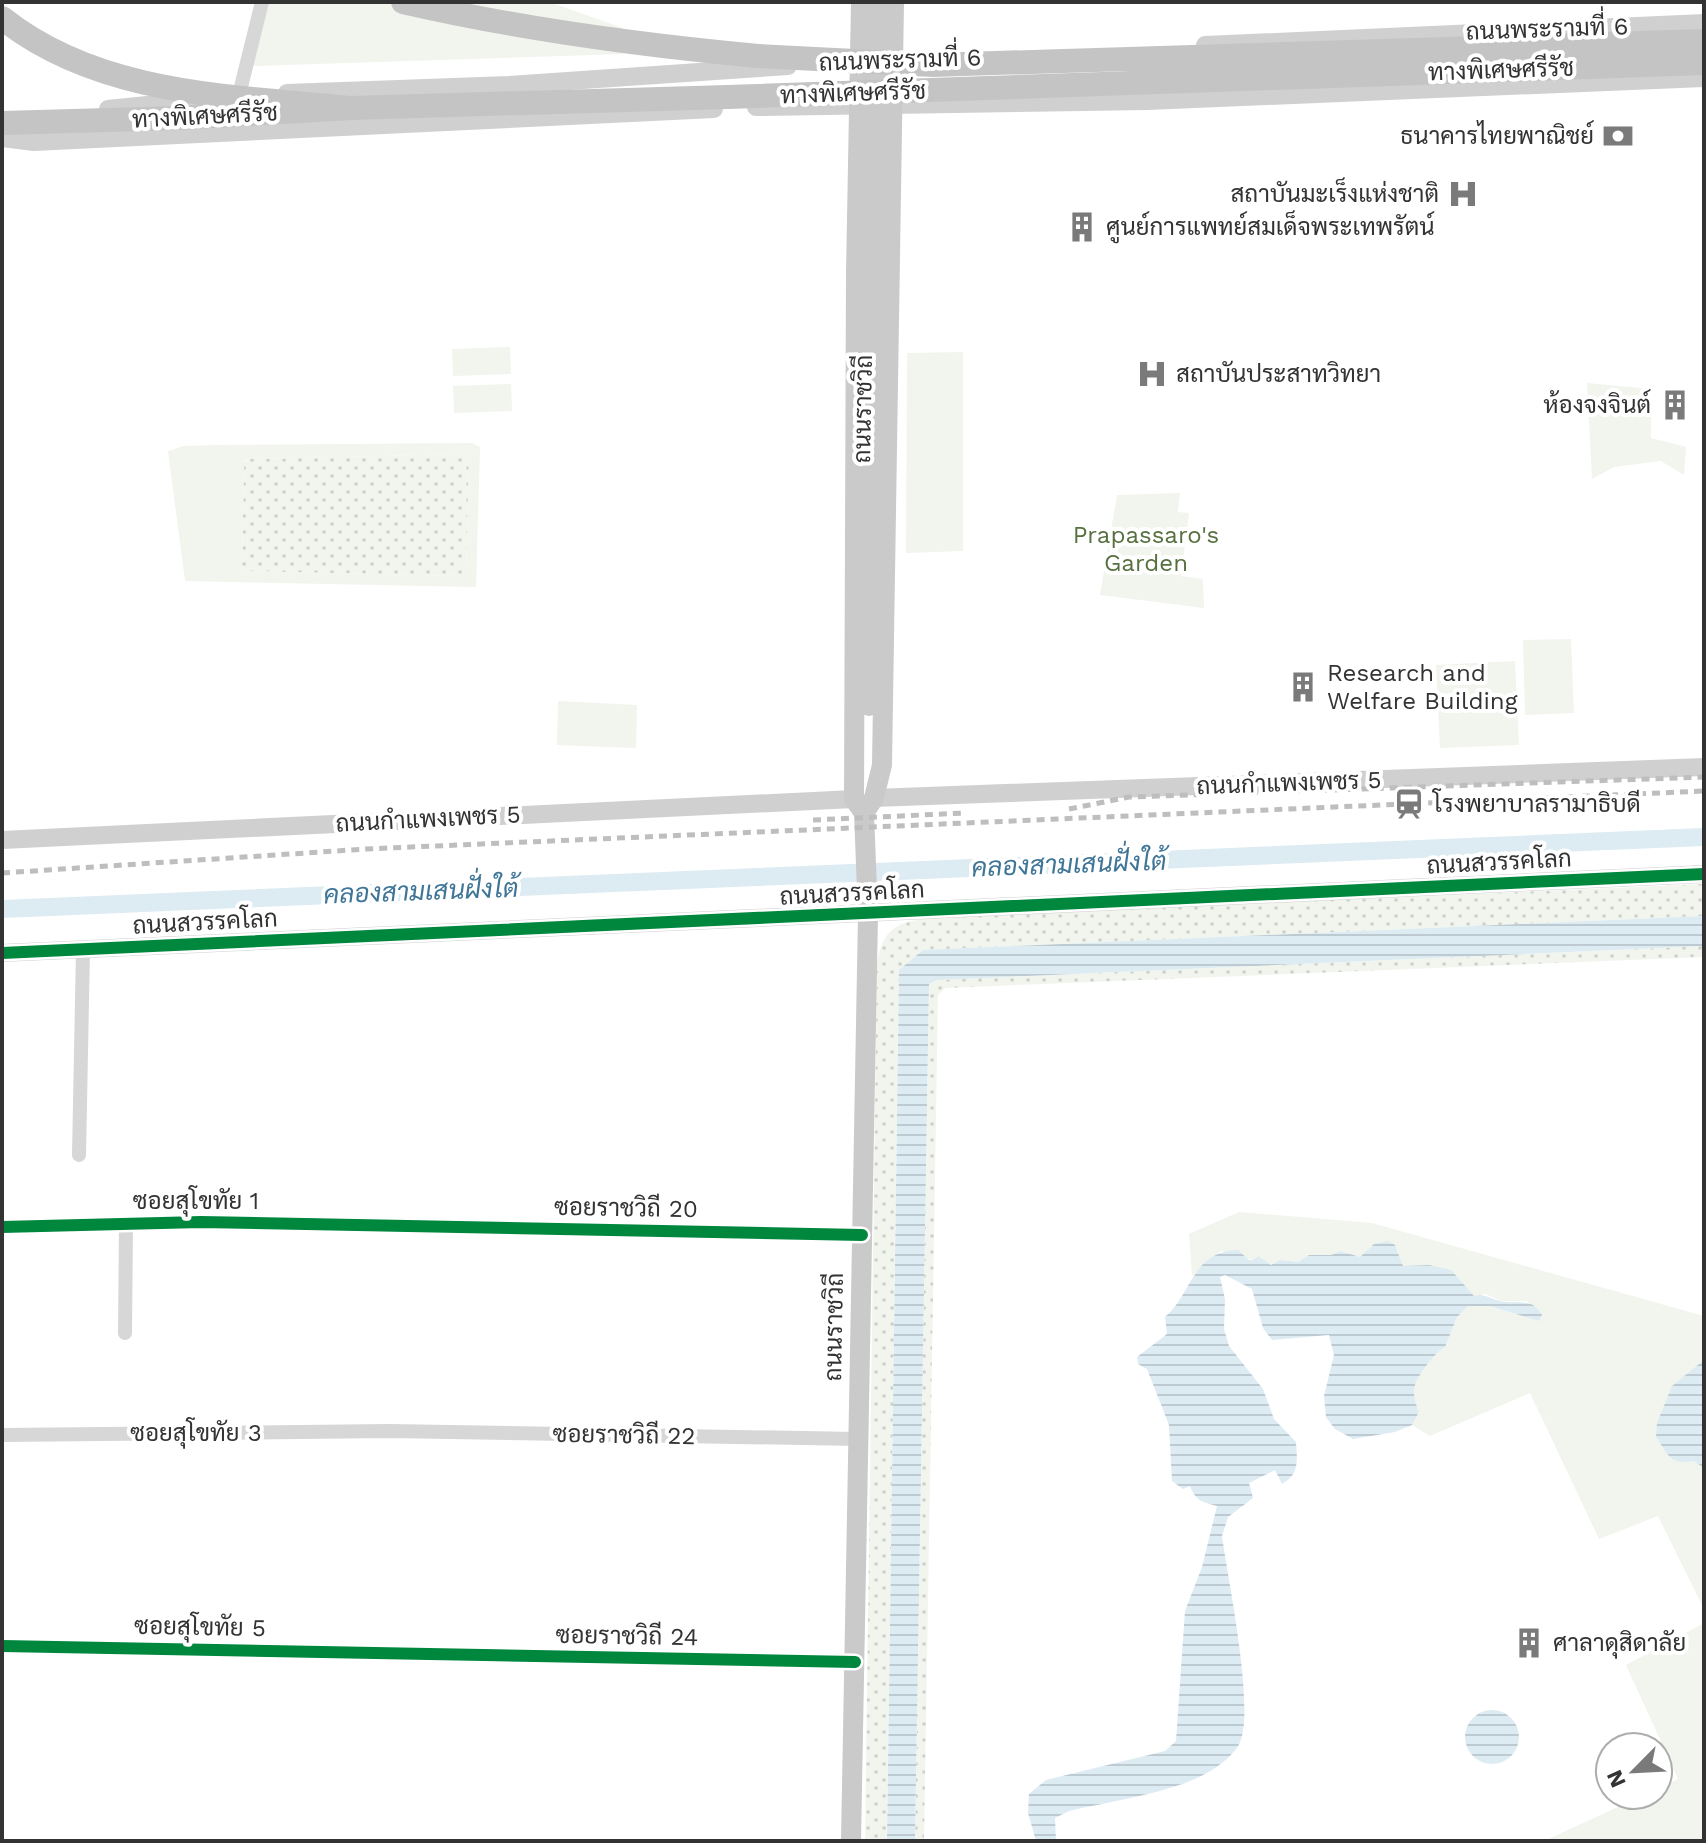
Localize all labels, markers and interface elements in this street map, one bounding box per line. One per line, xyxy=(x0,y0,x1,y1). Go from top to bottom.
street label: ถนนพระรามที่ 6 xyxy=(1465,5,1629,46)
street label: ถนนพระรามที่ 6 xyxy=(818,36,982,77)
street label: ทางพิเศษศรีรัช xyxy=(1428,52,1574,87)
street label: ทางพิเศษศรีรัช xyxy=(780,75,926,110)
street label: ทางพิเศษศรีรัช xyxy=(131,97,279,134)
bank icon: ธนาคารไทยพาณิชย์ xyxy=(1601,119,1635,153)
place label: ธนาคารไทยพาณิชย์ xyxy=(1400,120,1594,150)
place label: สถาบันมะเร็งแห่งชาติ xyxy=(1230,177,1439,208)
hospital icon: สถาบันมะเร็งแห่งชาติ xyxy=(1446,177,1480,211)
building icon: ศูนย์การแพทย์สมเด็จพระเทพรัตน์ xyxy=(1065,210,1099,244)
place label: ศูนย์การแพทย์สมเด็จพระเทพรัตน์ xyxy=(1106,210,1435,244)
street label: ถนนราชวิถี xyxy=(847,354,878,464)
hospital icon: สถาบันประสาทวิทยา xyxy=(1135,357,1169,391)
place label: สถาบันประสาทวิทยา xyxy=(1176,360,1381,388)
building icon: ห้องจงจินต์ xyxy=(1658,388,1692,422)
place label: ห้องจงจินต์ xyxy=(1543,389,1651,419)
park label: Prapassaro's Garden xyxy=(1073,521,1219,577)
place label: Research and Welfare Building xyxy=(1327,659,1518,715)
building icon: Research and Welfare Building xyxy=(1286,670,1320,704)
street label: ถนนกำแพงเพชร 5 xyxy=(1196,766,1382,800)
station icon: โรงพยาบาลรามาธิบดี xyxy=(1392,787,1426,821)
place label: โรงพยาบาลรามาธิบดี xyxy=(1431,788,1641,818)
street label: ถนนกำแพงเพชร 5 xyxy=(335,800,521,838)
water label: คลองสามเสนฝั่งใต้ xyxy=(971,839,1171,882)
street label: ถนนสวรรคโลก xyxy=(1426,842,1572,880)
water label: คลองสามเสนฝั่งใต้ xyxy=(323,866,523,909)
street label: ถนนสวรรคโลก xyxy=(779,873,925,911)
street label: ถนนสวรรคโลก xyxy=(132,902,278,940)
street label: ซอยสุโขทัย 1 xyxy=(133,1185,259,1217)
street label: ซอยราชวิถี 20 xyxy=(554,1192,698,1223)
street label: ถนนราชวิถี xyxy=(818,1272,849,1382)
street label: ซอยสุโขทัย 3 xyxy=(130,1417,262,1449)
street label: ซอยราชวิถี 22 xyxy=(552,1419,696,1450)
street label: ซอยสุโขทัย 5 xyxy=(134,1610,266,1644)
street label: ซอยราชวิถี 24 xyxy=(555,1620,699,1651)
building icon: ศาลาดุสิดาลัย xyxy=(1512,1626,1546,1660)
place label: ศาลาดุสิดาลัย xyxy=(1553,1629,1686,1659)
north arrow xyxy=(1594,1731,1674,1811)
text: N xyxy=(1601,1766,1631,1791)

